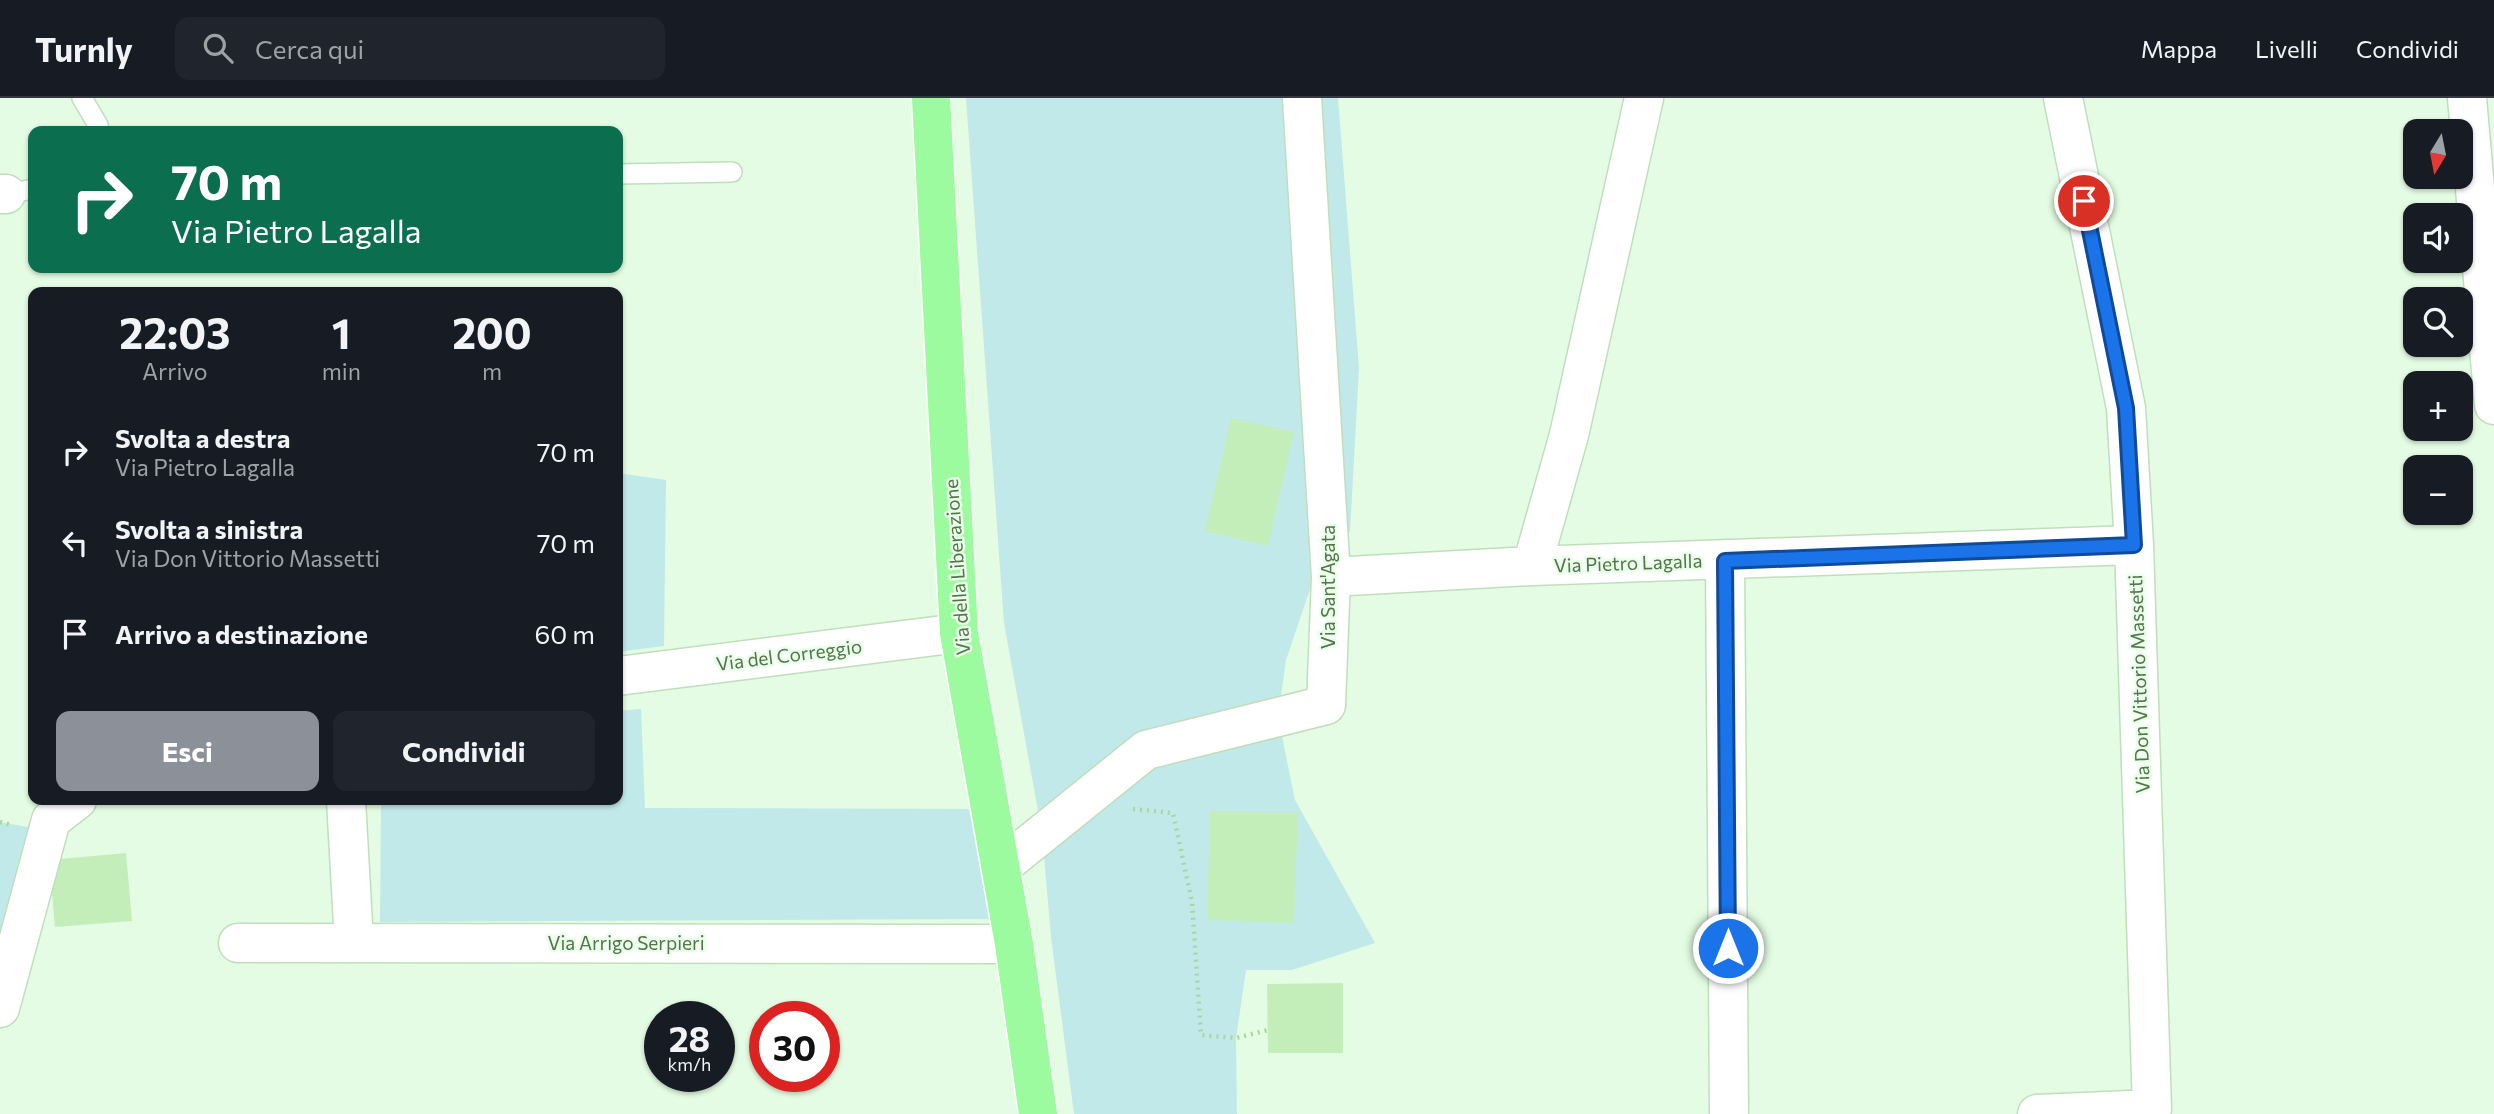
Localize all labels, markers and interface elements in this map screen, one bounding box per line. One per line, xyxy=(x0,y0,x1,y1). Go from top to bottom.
search box xyxy=(175,17,665,80)
text: Turnly xyxy=(35,28,133,69)
icon: search xyxy=(199,29,237,67)
text: Cerca qui xyxy=(255,33,364,64)
text: Mappa xyxy=(2141,34,2217,63)
text: Livelli xyxy=(2255,34,2318,63)
text: Condividi xyxy=(2356,34,2459,63)
north arrow xyxy=(2403,119,2473,189)
map controls xyxy=(2403,119,2473,525)
text: 70 m xyxy=(171,150,282,210)
icon: right xyxy=(56,154,147,245)
pin xyxy=(2054,171,2114,231)
icon: arrive xyxy=(2065,182,2103,220)
button: sound xyxy=(2403,203,2473,273)
text: Via Pietro Lagalla xyxy=(171,210,422,250)
button: search xyxy=(2403,287,2473,357)
text: 22:03 xyxy=(119,306,230,358)
text: 1 xyxy=(332,306,351,358)
text: 200 xyxy=(452,306,532,358)
text: Arrivo xyxy=(142,357,207,385)
text: min xyxy=(322,357,361,385)
text: m xyxy=(482,357,502,385)
button: + xyxy=(2403,371,2473,441)
text: Svolta a destra xyxy=(115,422,290,453)
icon: right xyxy=(56,433,94,471)
text: 70 m xyxy=(537,436,595,467)
text: Via Pietro Lagalla xyxy=(115,453,295,481)
button: − xyxy=(2403,455,2473,525)
street label: Via della Liberazione xyxy=(939,478,974,656)
text: Svolta a sinistra xyxy=(115,513,303,544)
icon: left xyxy=(56,524,94,562)
street label: Via Sant'Agata xyxy=(1316,525,1339,649)
text: 70 m xyxy=(537,527,595,558)
text: Via Don Vittorio Massetti xyxy=(115,544,380,572)
street label: Via Pietro Lagalla xyxy=(1553,548,1703,577)
street label: Via Don Vittorio Massetti xyxy=(2123,574,2154,794)
icon: arrive xyxy=(56,615,94,653)
text: Arrivo a destinazione xyxy=(115,618,368,649)
text: 60 m xyxy=(535,618,595,649)
street label: Via del Correggio xyxy=(715,634,863,675)
button: Esci xyxy=(56,711,319,791)
button: Condividi xyxy=(333,711,595,791)
position arrow xyxy=(1691,911,1765,985)
street label: Via Arrigo Serpieri xyxy=(547,931,705,954)
speed limit sign: 30 xyxy=(749,1001,840,1092)
text: 28 xyxy=(669,1016,710,1059)
text: km/h xyxy=(668,1053,711,1075)

